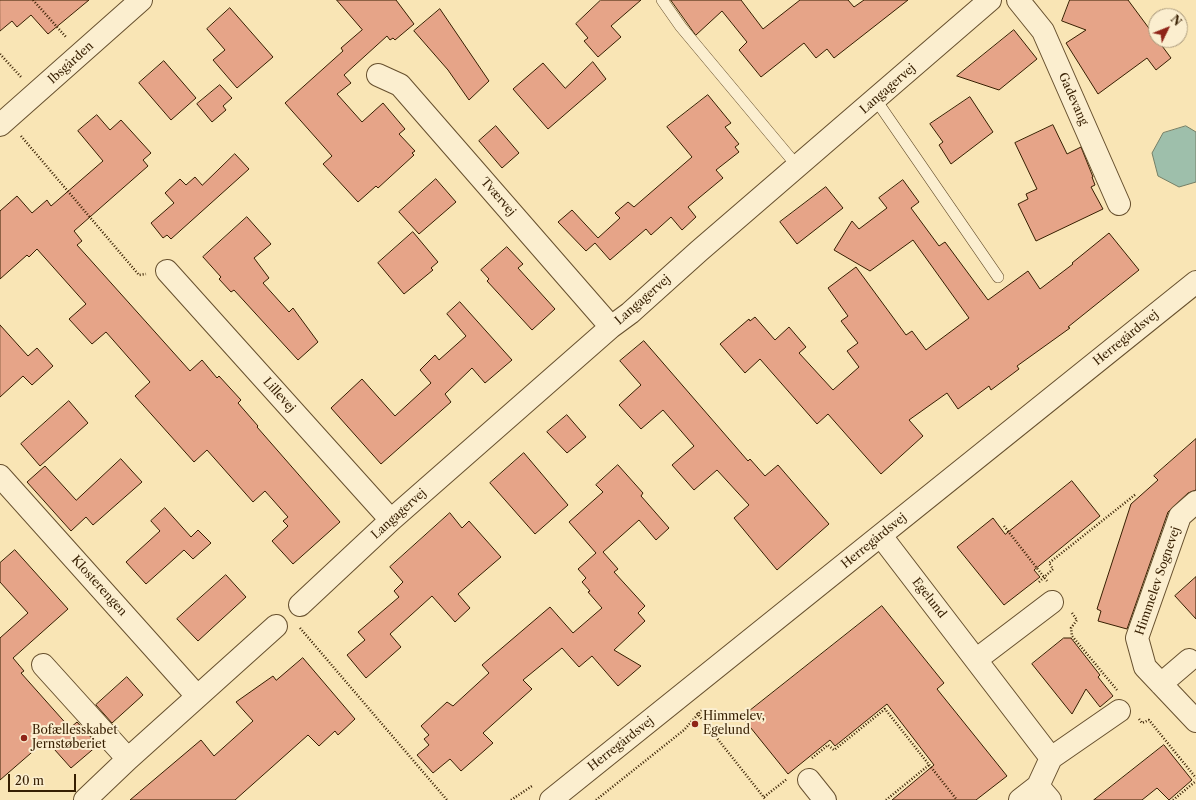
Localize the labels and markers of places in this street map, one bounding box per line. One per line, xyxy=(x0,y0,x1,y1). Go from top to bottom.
place label: Himmelev, Egelund xyxy=(703,710,765,738)
marker: Himmelev, Egelund xyxy=(690,719,700,729)
place label: Bofællesskabet Jernstøberiet xyxy=(32,724,118,752)
marker: Bofællesskabet Jernstøberiet xyxy=(19,733,29,743)

